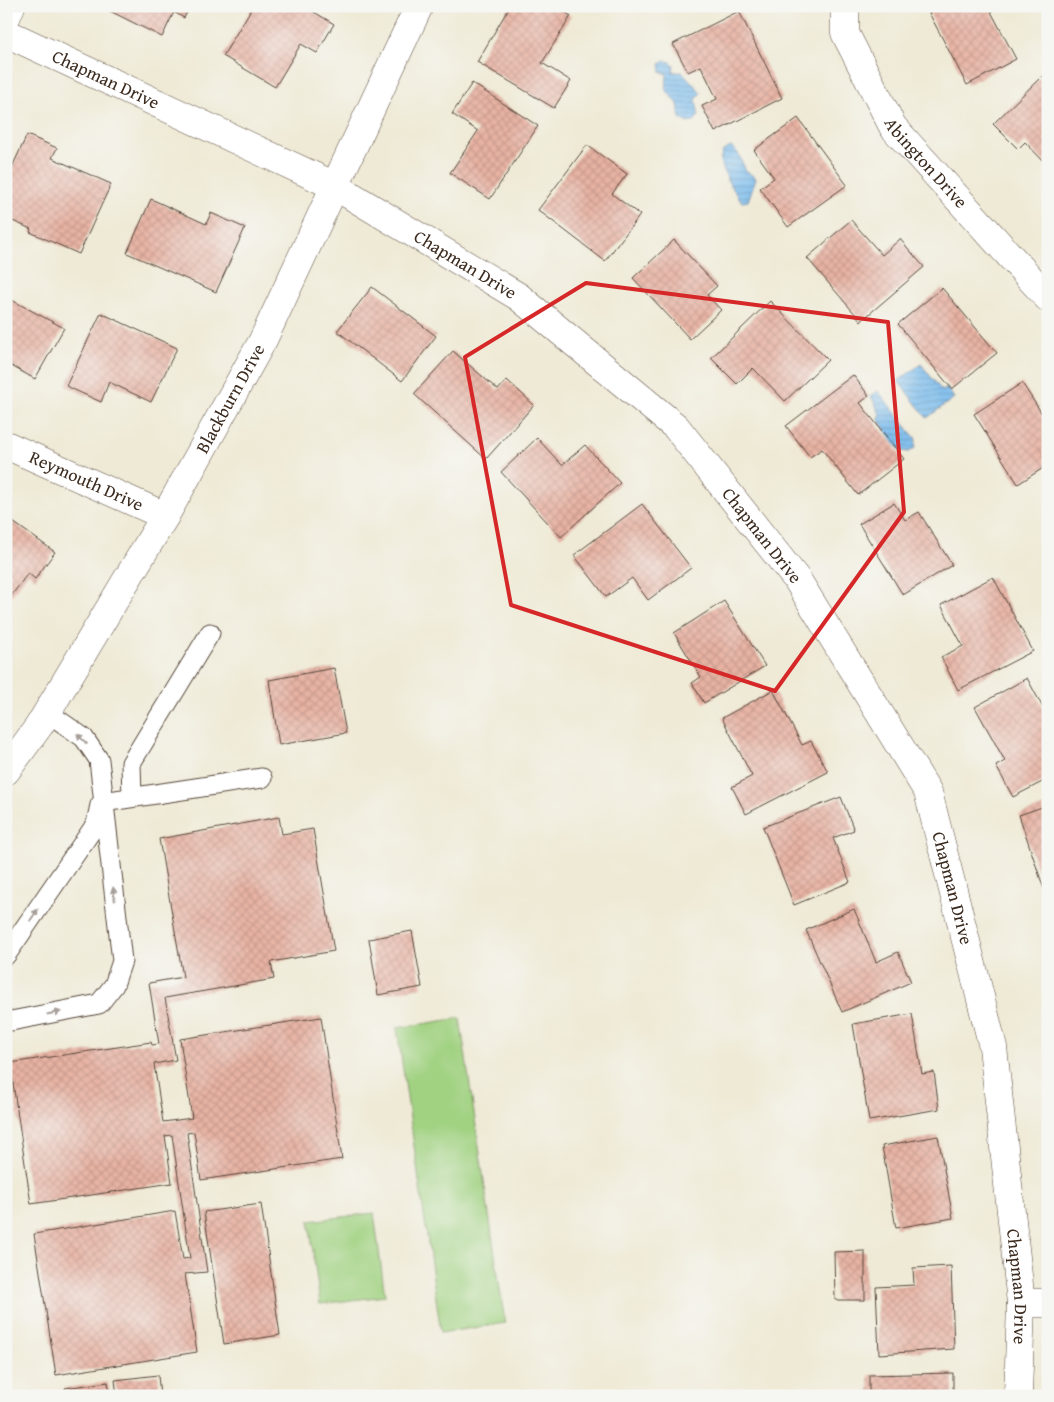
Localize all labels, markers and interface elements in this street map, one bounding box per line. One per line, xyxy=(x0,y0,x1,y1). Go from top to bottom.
street label: Chapman Drive xyxy=(48,42,164,116)
street label: Abington Drive xyxy=(877,113,974,214)
street label: Chapman Drive xyxy=(409,223,522,306)
street label: Blackburn Drive xyxy=(189,339,271,458)
street label: Reymouth Drive xyxy=(25,443,148,518)
street label: Chapman Drive xyxy=(716,481,809,589)
one-way arrow xyxy=(76,733,88,745)
street label: Chapman Drive xyxy=(926,828,980,947)
one-way arrow xyxy=(110,886,118,902)
one-way arrow xyxy=(29,908,39,922)
one-way arrow xyxy=(47,1008,63,1016)
street label: Chapman Drive xyxy=(1000,1227,1035,1345)

